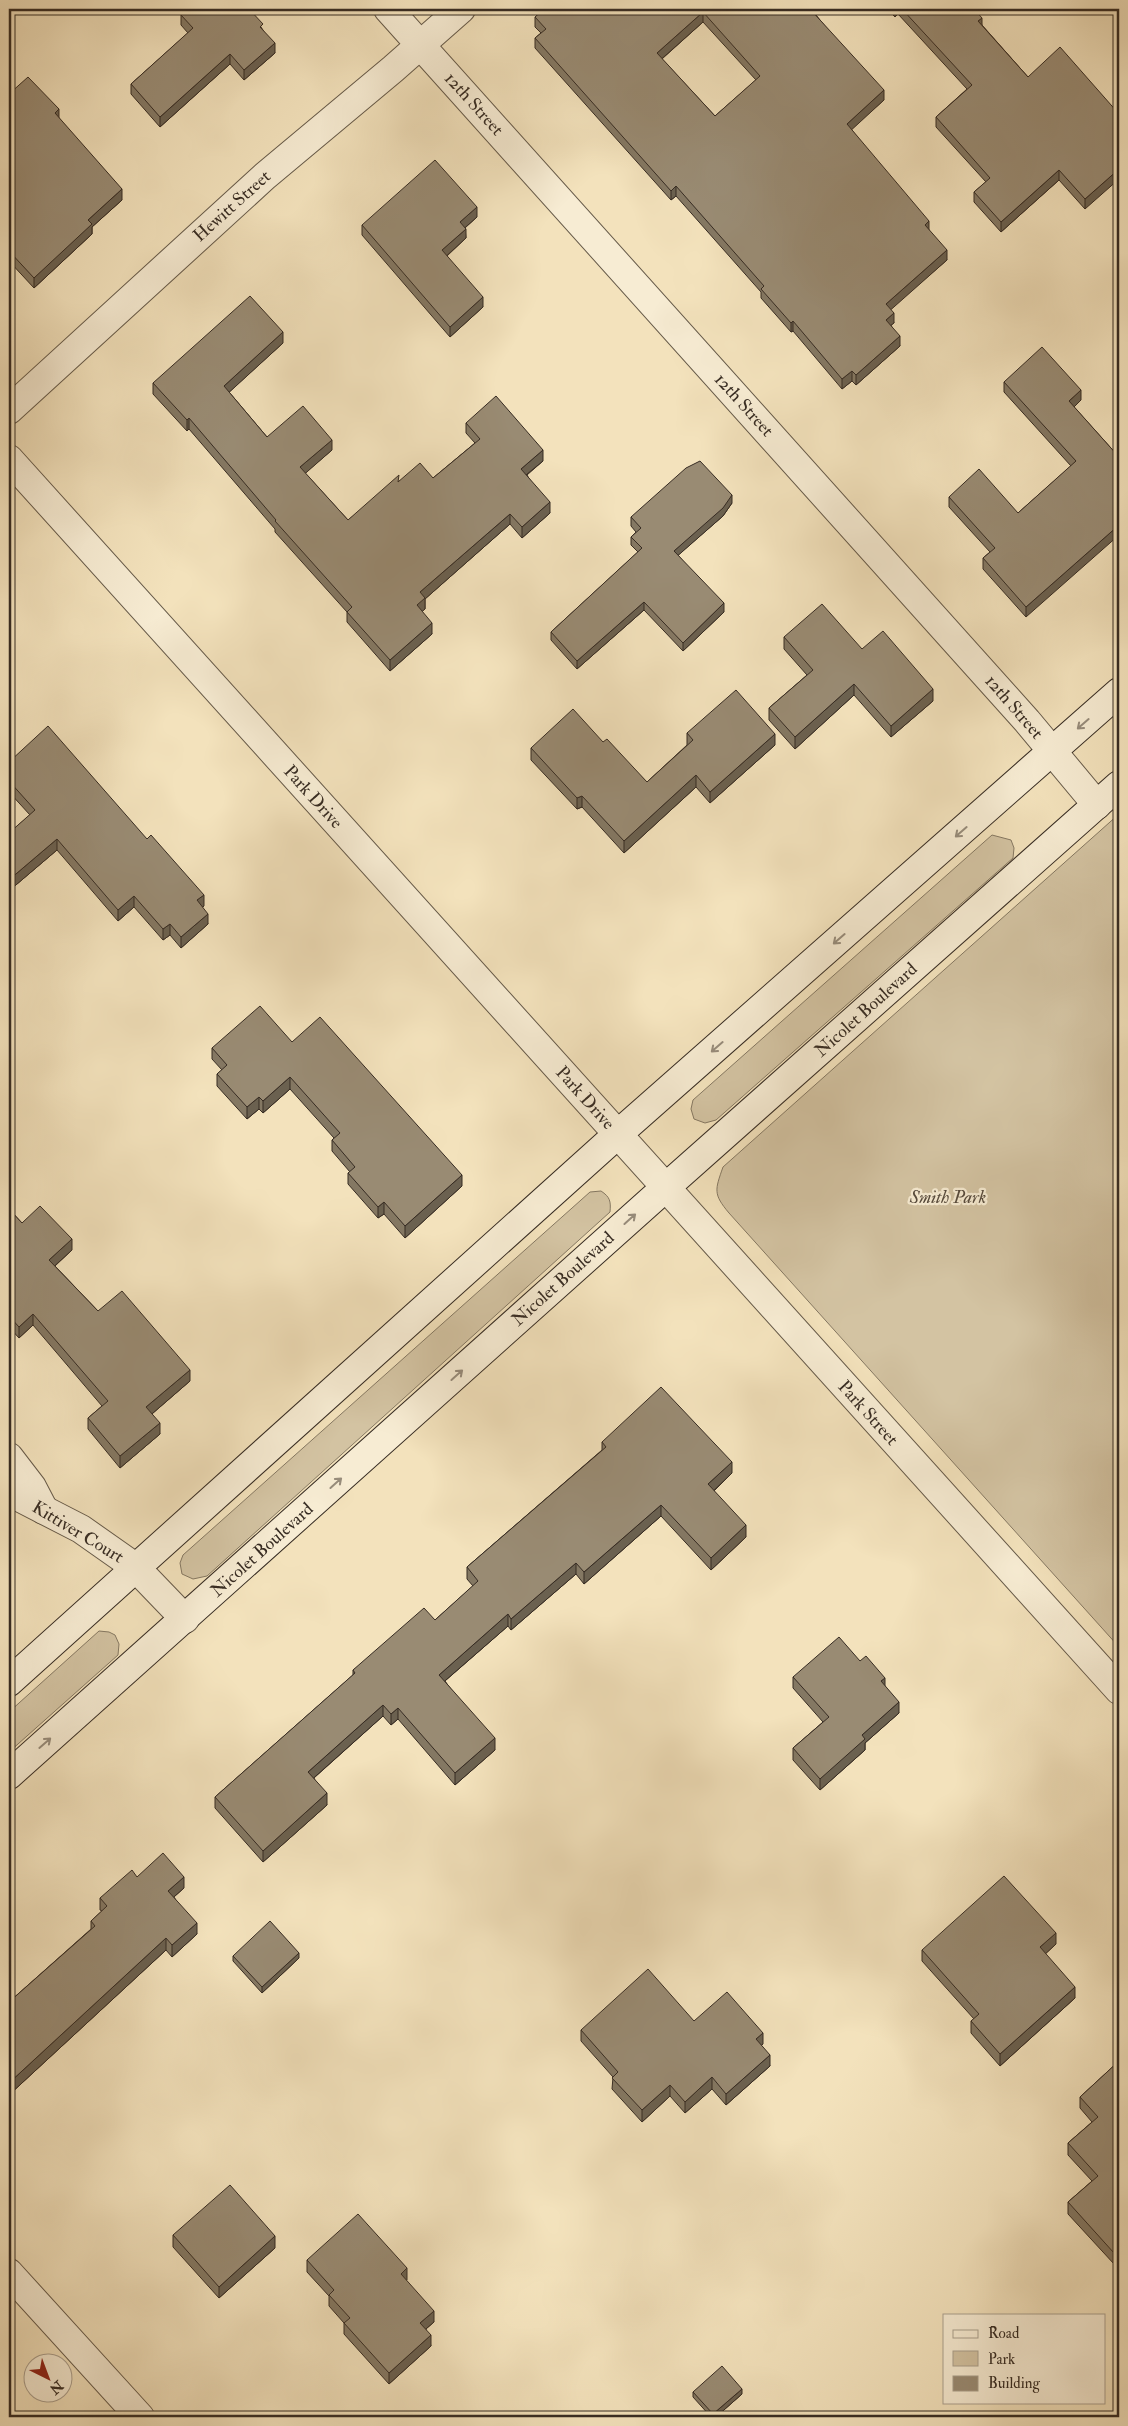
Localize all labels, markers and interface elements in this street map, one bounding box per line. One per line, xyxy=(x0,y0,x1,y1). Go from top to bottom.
street label: 12th Street xyxy=(439,67,509,141)
street label: Hewitt Street xyxy=(188,165,276,247)
street label: 12th Street xyxy=(709,368,779,442)
street label: 12th Street xyxy=(980,670,1048,744)
one-way arrow xyxy=(1076,718,1089,730)
street label: Park Drive xyxy=(278,760,348,834)
one-way arrow xyxy=(954,826,967,837)
one-way arrow xyxy=(833,933,846,944)
street label: Nicolet Boulevard xyxy=(810,958,922,1062)
one-way arrow xyxy=(711,1041,724,1053)
street label: Park Drive xyxy=(550,1061,620,1135)
park label: Smith Park xyxy=(909,1186,986,1209)
one-way arrow xyxy=(623,1213,636,1225)
street label: Nicolet Boulevard xyxy=(507,1227,619,1331)
one-way arrow xyxy=(450,1369,463,1381)
street label: Park Street xyxy=(833,1376,903,1451)
one-way arrow xyxy=(330,1478,343,1489)
street label: Kittiver Court xyxy=(28,1496,128,1568)
street label: Nicolet Boulevard xyxy=(206,1498,318,1602)
one-way arrow xyxy=(39,1737,52,1749)
legend xyxy=(943,2314,1106,2404)
text: Road xyxy=(988,2324,1020,2343)
text: Park xyxy=(988,2350,1015,2369)
north arrow xyxy=(22,2354,72,2404)
text: Building xyxy=(988,2374,1040,2393)
text: N xyxy=(46,2376,67,2398)

